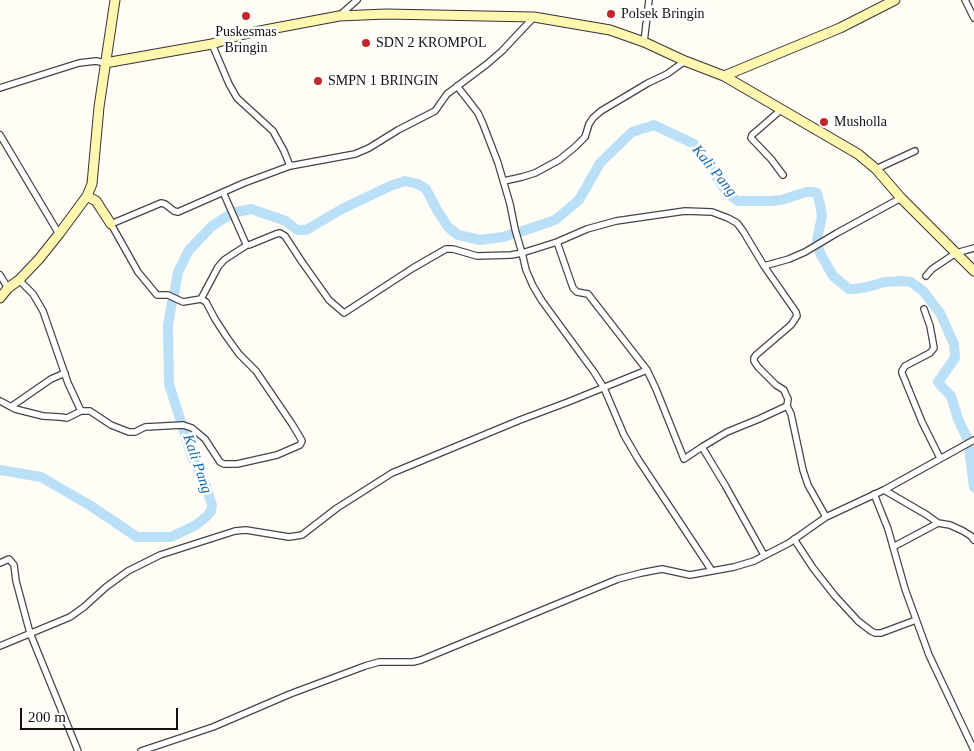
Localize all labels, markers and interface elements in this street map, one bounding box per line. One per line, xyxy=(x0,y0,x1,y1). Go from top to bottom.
place label: Polsek Bringin xyxy=(621,6,705,22)
marker: Polsek Bringin xyxy=(605,8,617,20)
marker: Puskesmas Bringin xyxy=(240,10,252,22)
place label: Puskesmas Bringin xyxy=(215,24,277,56)
place label: SDN 2 KROMPOL xyxy=(376,35,486,51)
marker: SDN 2 KROMPOL xyxy=(360,37,372,49)
place label: SMPN 1 BRINGIN xyxy=(328,73,438,89)
marker: SMPN 1 BRINGIN xyxy=(312,75,324,87)
place label: Musholla xyxy=(834,114,887,130)
marker: Musholla xyxy=(818,116,830,128)
water label: Kali Pang xyxy=(688,142,740,200)
water label: Kali Pang xyxy=(179,432,215,496)
scale bar xyxy=(22,698,180,730)
text: 200 m xyxy=(28,709,66,725)

